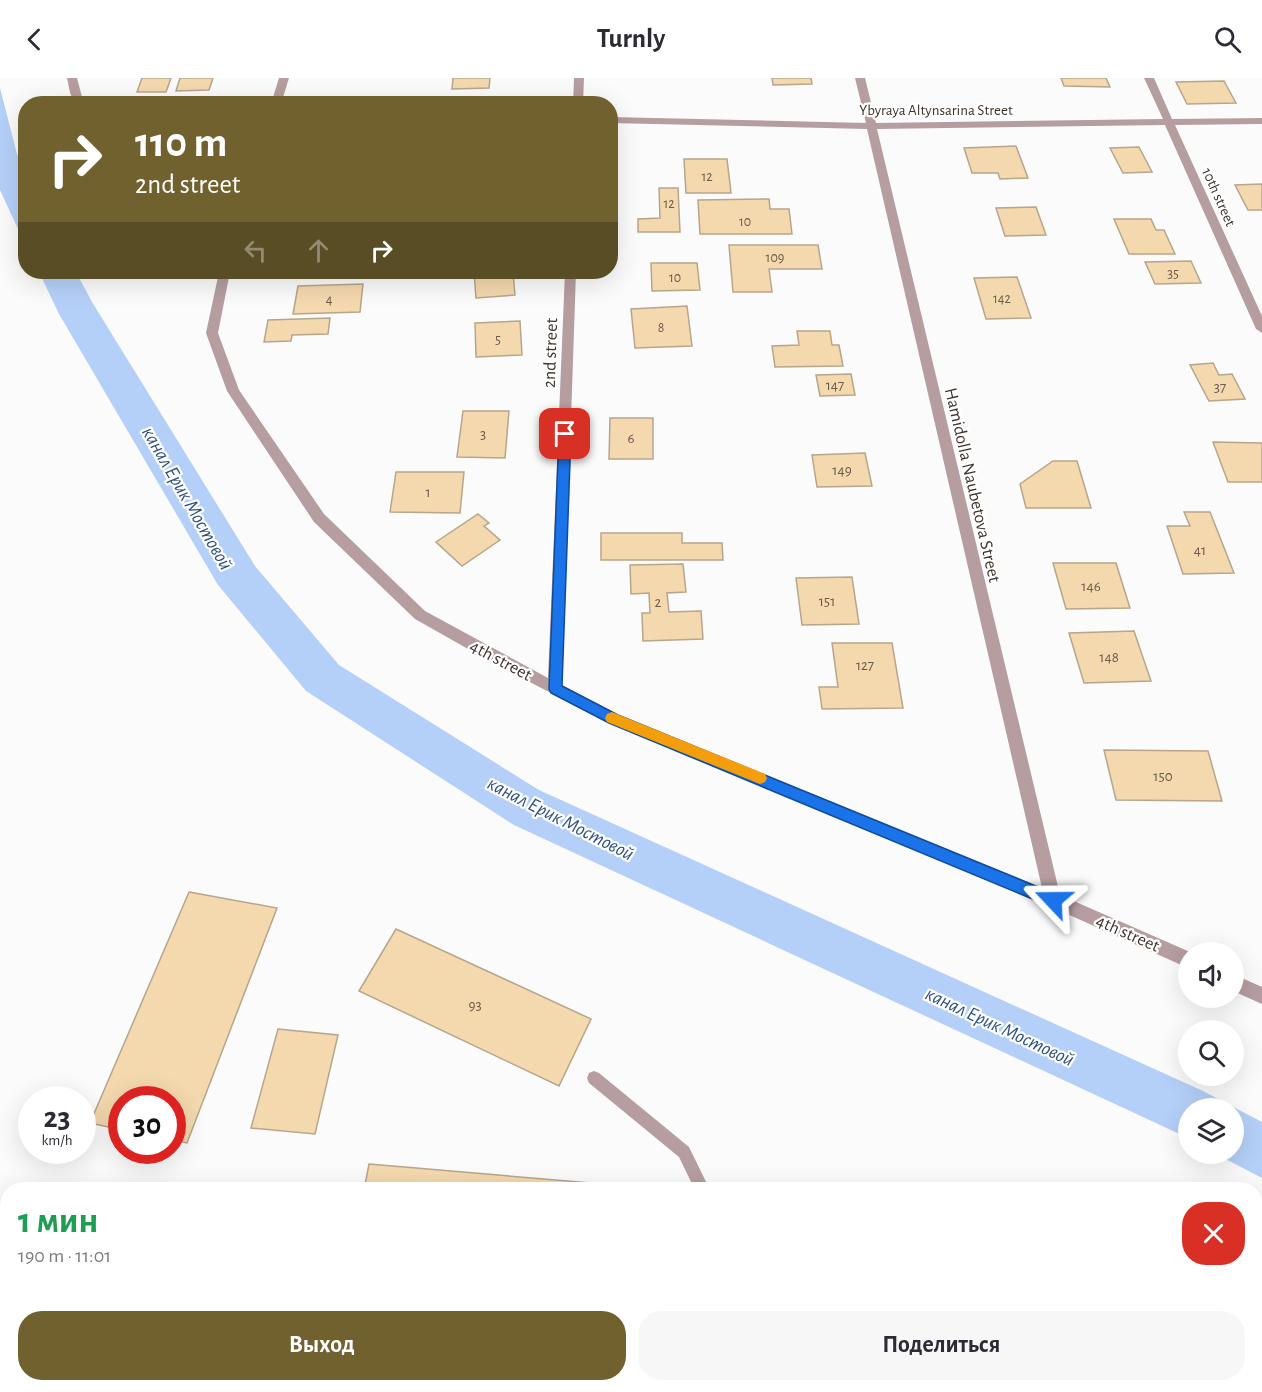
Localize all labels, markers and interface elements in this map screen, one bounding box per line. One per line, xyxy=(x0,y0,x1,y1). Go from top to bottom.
icon: back xyxy=(18,23,51,56)
icon: search xyxy=(1211,23,1244,56)
text: Turnly xyxy=(597,25,665,52)
street label: Ybyraya Altynsarina Street xyxy=(859,103,1013,118)
icon: right xyxy=(36,120,114,198)
text: 110 m xyxy=(135,122,227,164)
street label: 10th street xyxy=(1199,166,1238,229)
house number: 12 xyxy=(701,170,713,184)
text: 2nd street xyxy=(135,171,240,198)
house number: 12 xyxy=(663,197,675,211)
house number: 10 xyxy=(739,215,751,229)
icon: left xyxy=(239,234,272,267)
icon: ahead xyxy=(302,234,335,267)
icon: right xyxy=(365,234,398,267)
house number: 109 xyxy=(766,251,784,265)
house number: 35 xyxy=(1167,267,1179,281)
house number: 10 xyxy=(669,271,681,285)
house number: 142 xyxy=(993,292,1011,306)
house number: 4 xyxy=(326,293,333,307)
street label: 2nd street xyxy=(541,317,561,388)
house number: 8 xyxy=(658,321,664,335)
house number: 5 xyxy=(495,333,501,347)
house number: 147 xyxy=(826,378,844,393)
house number: 37 xyxy=(1214,380,1226,395)
street label: Hamidolla Naubetova Street xyxy=(941,386,1003,585)
pin xyxy=(539,408,590,459)
icon: arrive xyxy=(548,417,581,450)
water label: канал Ерик Мостовой xyxy=(138,424,236,573)
house number: 3 xyxy=(480,427,486,442)
house number: 6 xyxy=(627,431,635,446)
house number: 149 xyxy=(832,463,852,478)
house number: 1 xyxy=(425,485,431,500)
house number: 41 xyxy=(1194,543,1206,558)
house number: 146 xyxy=(1081,579,1101,594)
house number: 151 xyxy=(819,594,835,609)
house number: 2 xyxy=(655,595,662,610)
street label: 4th street xyxy=(467,637,535,685)
house number: 148 xyxy=(1099,650,1119,665)
house number: 127 xyxy=(856,658,874,673)
house number: 150 xyxy=(1153,769,1173,784)
water label: канал Ерик Мостовой xyxy=(484,773,637,864)
position arrow xyxy=(1021,868,1085,932)
street label: 4th street xyxy=(1093,912,1162,956)
map controls xyxy=(1178,942,1244,1164)
button: sound xyxy=(1178,942,1244,1008)
water label: канал Ерик Мостовой xyxy=(922,984,1077,1070)
house number: 93 xyxy=(468,998,482,1013)
button: search xyxy=(1178,1020,1244,1086)
speed limit sign: 30 xyxy=(108,1086,186,1164)
button: layers xyxy=(1178,1098,1244,1164)
text: 23 xyxy=(43,1103,71,1133)
text: km/h xyxy=(42,1133,72,1148)
button: close xyxy=(1182,1202,1245,1265)
text: 1 мин xyxy=(18,1203,98,1239)
text: 190 m · 11:01 xyxy=(18,1246,111,1266)
button: Выход xyxy=(18,1311,626,1380)
button: Поделиться xyxy=(638,1311,1245,1380)

